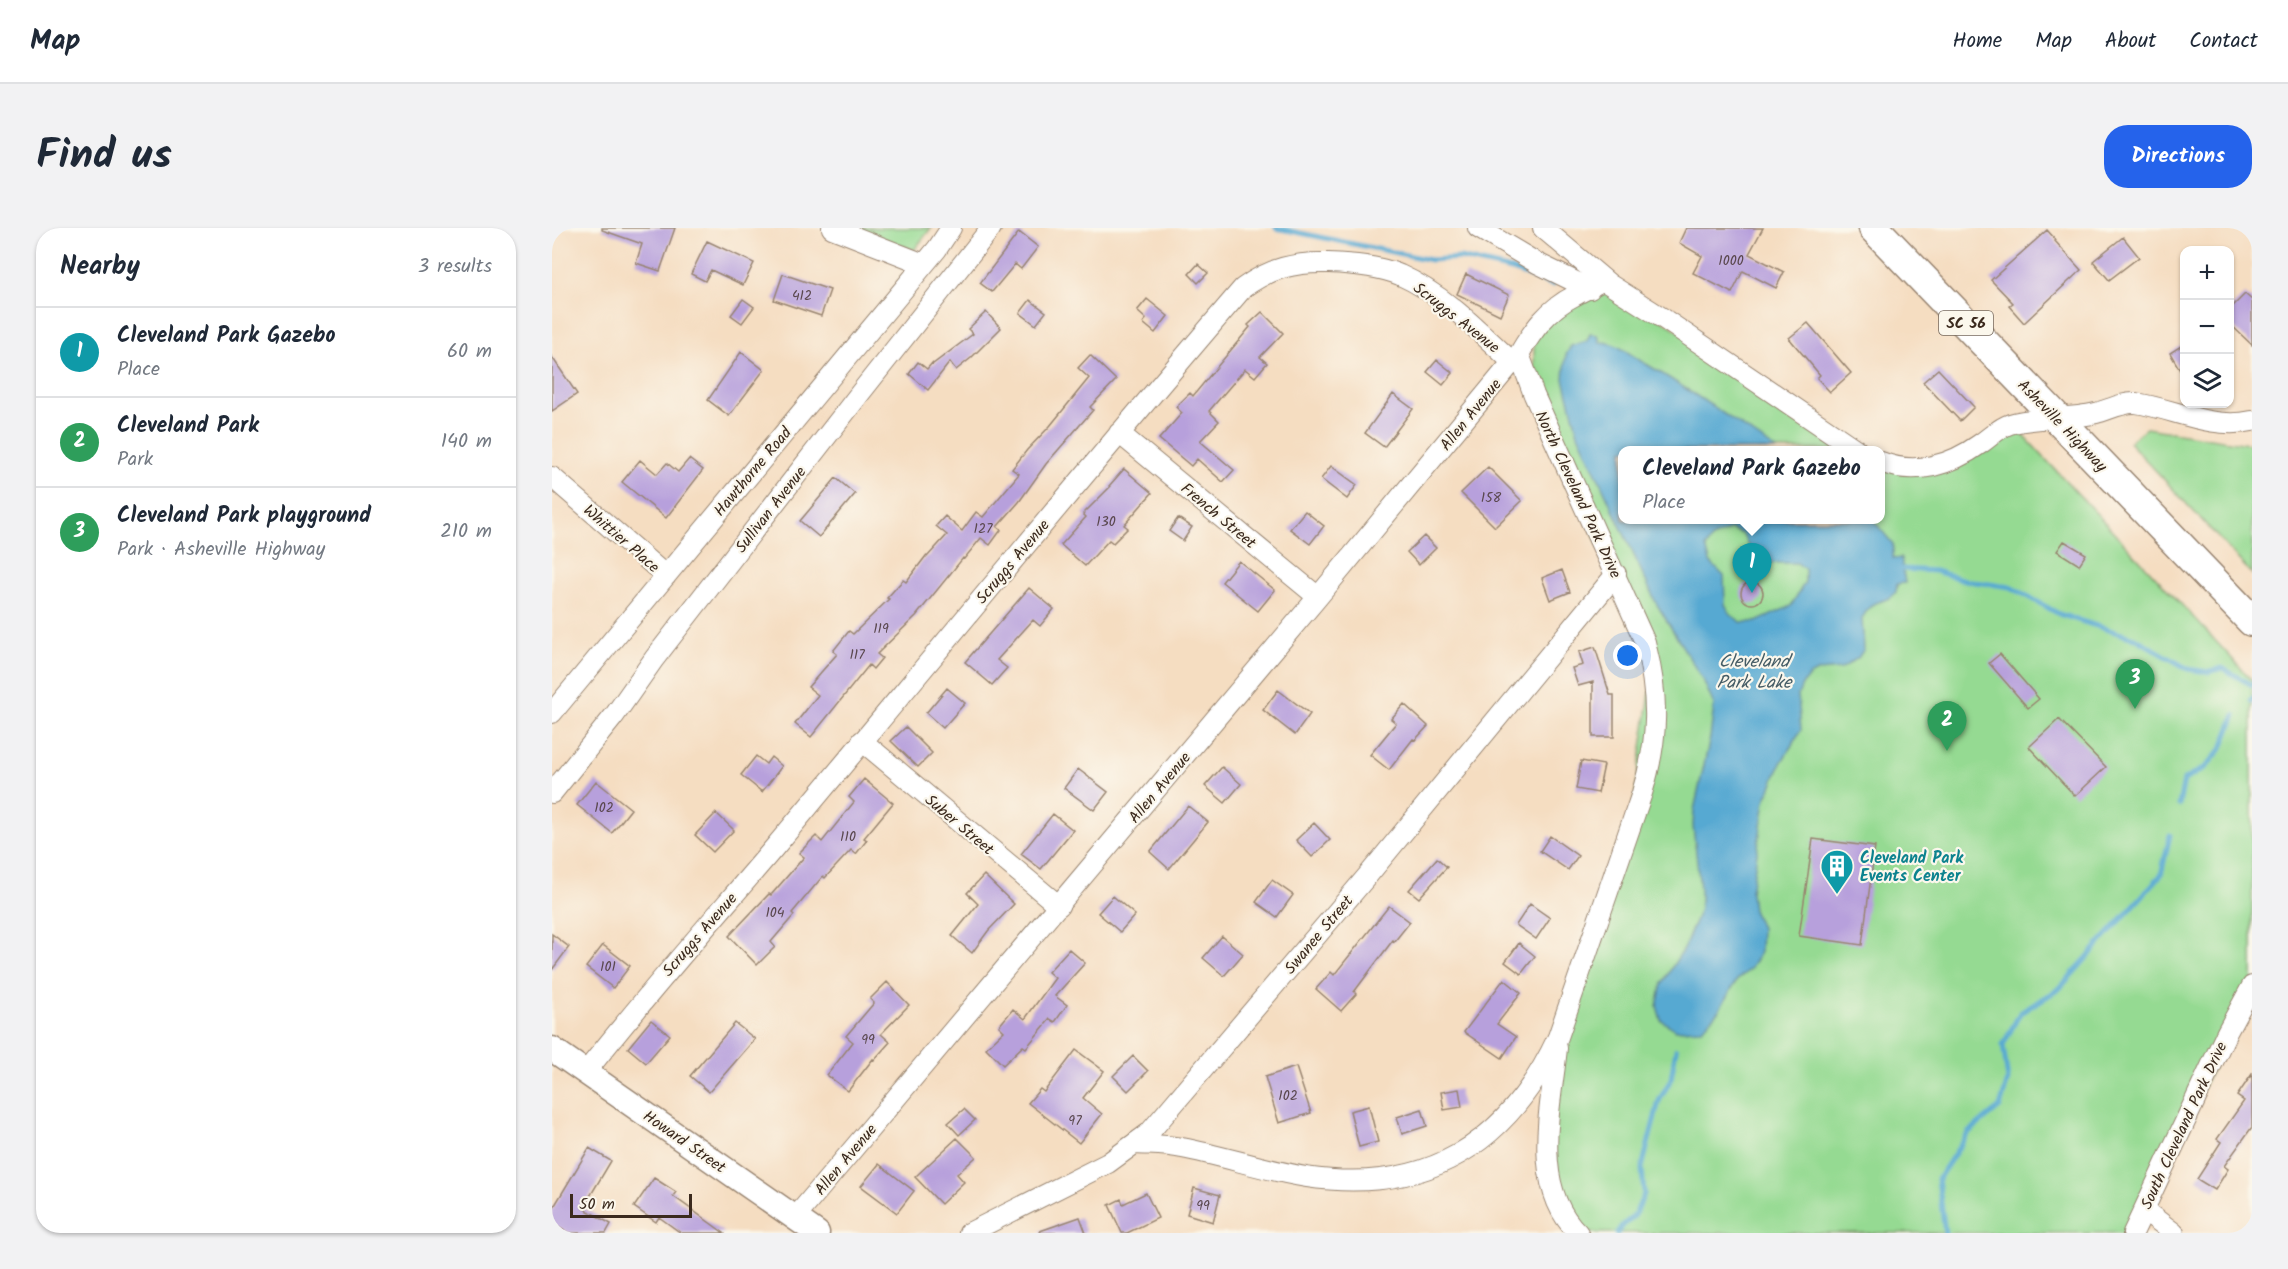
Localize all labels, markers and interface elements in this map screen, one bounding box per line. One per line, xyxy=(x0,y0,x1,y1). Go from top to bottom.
text: Map xyxy=(30,19,81,64)
text: Home xyxy=(1953,25,2002,58)
text: Map xyxy=(2035,25,2072,58)
text: About xyxy=(2105,25,2156,58)
text: Contact xyxy=(2189,25,2258,58)
text: Find us xyxy=(36,123,172,190)
button: Directions xyxy=(2104,125,2252,188)
text: Nearby xyxy=(60,246,140,288)
map controls xyxy=(2180,246,2234,408)
button: + xyxy=(2180,246,2234,300)
house number: 1000 xyxy=(1718,250,1744,272)
text: 3 results xyxy=(418,251,492,283)
street label: Scruggs Avenue xyxy=(1407,276,1505,360)
house number: 412 xyxy=(792,285,812,307)
button: − xyxy=(2180,300,2234,354)
road number: SC 56 xyxy=(1939,311,1993,335)
text: Cleveland Park Gazebo xyxy=(117,319,336,354)
text: 1 xyxy=(76,336,83,368)
text: 60 m xyxy=(447,336,492,368)
text: Place xyxy=(117,354,160,386)
button: layers xyxy=(2180,354,2234,408)
street label: Allen Avenue xyxy=(1434,373,1508,457)
street label: Asheville Highway xyxy=(2011,374,2113,479)
street label: North Cleveland Park Drive xyxy=(1528,407,1628,583)
text: Cleveland Park xyxy=(117,409,259,444)
street label: Hawthorne Road xyxy=(708,421,799,522)
text: 2 xyxy=(74,426,85,458)
text: 140 m xyxy=(441,426,492,458)
text: Park xyxy=(117,444,153,476)
popup xyxy=(1618,446,1885,524)
text: Cleveland Park Gazebo xyxy=(1642,452,1861,487)
street label: Sullivan Avenue xyxy=(729,461,813,559)
street label: French Street xyxy=(1175,477,1262,556)
house number: 158 xyxy=(1481,487,1502,509)
text: Place xyxy=(1642,487,1685,519)
text: Cleveland Park playground xyxy=(117,499,371,534)
street label: Whittier Place xyxy=(577,499,665,580)
house number: 130 xyxy=(1096,511,1116,533)
street label: Scruggs Avenue xyxy=(970,514,1056,610)
text: 3 xyxy=(74,516,85,548)
text: 210 m xyxy=(440,516,492,548)
house number: 127 xyxy=(974,518,993,540)
text: Park · Asheville Highway xyxy=(117,534,325,566)
pin: 1 xyxy=(1732,544,1772,593)
house number: 119 xyxy=(873,618,889,640)
your location xyxy=(1613,641,1642,670)
house number: 117 xyxy=(849,644,865,666)
water label: Cleveland Park Lake xyxy=(1717,648,1793,698)
pin: 3 xyxy=(2116,660,2154,709)
pin: 2 xyxy=(1928,702,1966,751)
street label: Allen Avenue xyxy=(1123,747,1198,829)
street label: Suber Street xyxy=(919,789,1000,862)
house number: 102 xyxy=(594,797,614,819)
house number: 110 xyxy=(840,826,856,848)
place label: Cleveland Park Events Center xyxy=(1860,846,1964,889)
building icon: Cleveland Park Events Center xyxy=(1819,848,1855,895)
street label: Scruggs Avenue xyxy=(657,887,744,982)
street label: Swanee Street xyxy=(1278,889,1360,980)
house number: 104 xyxy=(765,902,785,924)
house number: 101 xyxy=(600,956,616,978)
house number: 99 xyxy=(861,1029,875,1051)
street label: South Cleveland Park Drive xyxy=(2134,1038,2234,1214)
house number: 102 xyxy=(1278,1085,1298,1107)
street label: Howard Street xyxy=(637,1104,731,1181)
house number: 97 xyxy=(1068,1110,1082,1132)
street label: Allen Avenue xyxy=(809,1119,884,1201)
scale bar xyxy=(570,1191,692,1218)
text: 50 m xyxy=(579,1192,615,1217)
house number: 99 xyxy=(1196,1195,1210,1217)

